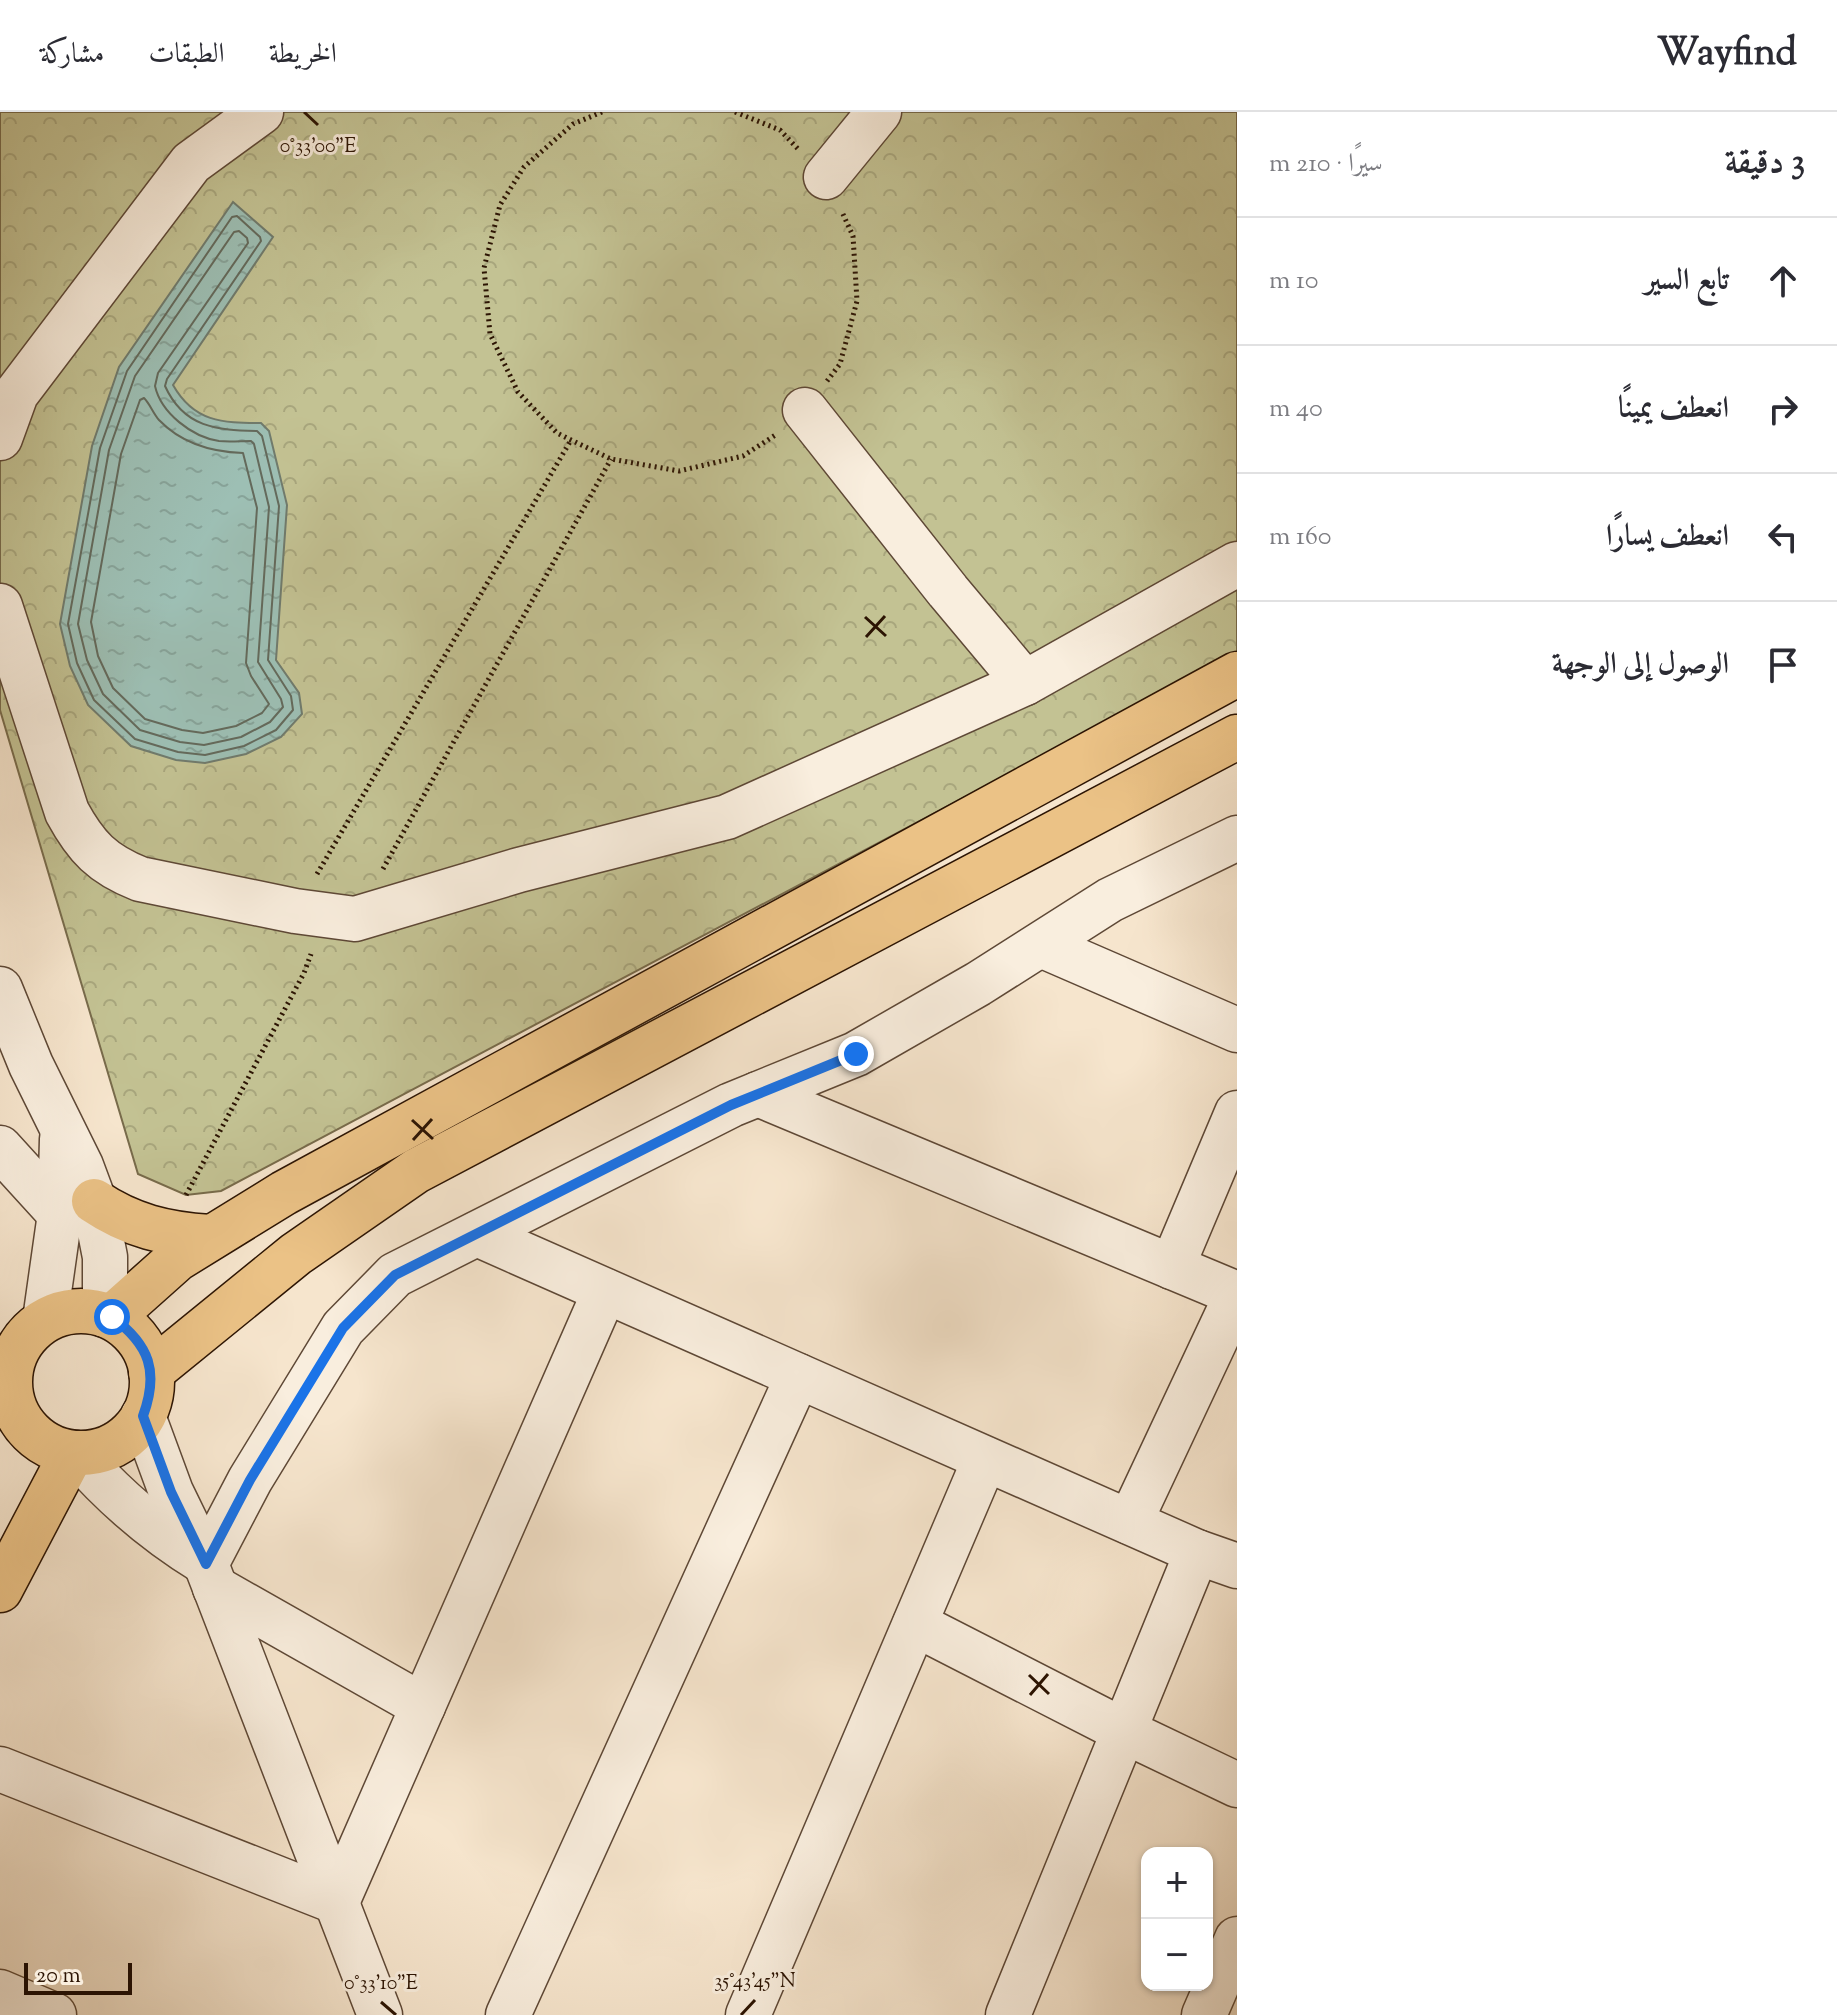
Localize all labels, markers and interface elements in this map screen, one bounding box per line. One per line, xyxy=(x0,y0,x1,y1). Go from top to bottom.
text: Wayfind xyxy=(1657,28,1797,82)
text: مشاركة xyxy=(40,35,104,75)
text: الطبقات xyxy=(148,35,225,75)
text: الخريطة xyxy=(269,35,337,75)
text: 0°33'00"E xyxy=(280,133,356,162)
text: 3 دقيقة xyxy=(1725,139,1805,188)
text: سيرًا · 210 m xyxy=(1269,146,1383,183)
icon: ahead xyxy=(1761,259,1805,303)
text: تابع السير xyxy=(1644,260,1729,303)
text: 10 m xyxy=(1269,263,1318,300)
icon: right xyxy=(1761,387,1805,431)
text: انعطف يمينًا xyxy=(1618,388,1729,431)
text: 40 m xyxy=(1269,391,1323,428)
icon: left xyxy=(1761,515,1805,559)
text: انعطف يسارًا xyxy=(1606,516,1729,559)
text: 160 m xyxy=(1269,519,1332,556)
icon: arrive xyxy=(1761,643,1805,687)
text: الوصول إلى الوجهة xyxy=(1552,644,1729,687)
route end xyxy=(838,1036,874,1072)
route start xyxy=(94,1299,130,1335)
map controls xyxy=(1141,1847,1213,1991)
button: + xyxy=(1141,1847,1213,1919)
button: − xyxy=(1141,1919,1213,1991)
scale bar xyxy=(24,1959,132,1995)
text: 20 m xyxy=(36,1961,81,1993)
text: 35°43'45"N xyxy=(714,1968,796,1997)
text: 0°33'10"E xyxy=(344,1970,418,1999)

